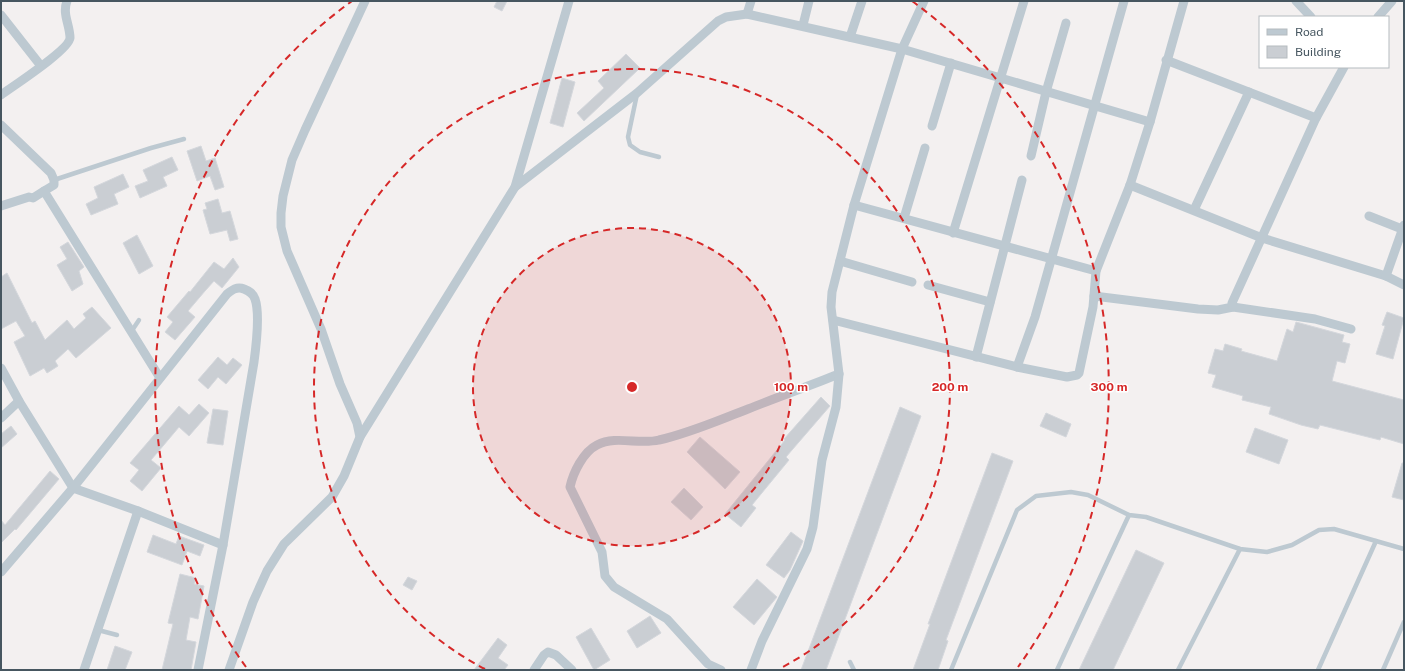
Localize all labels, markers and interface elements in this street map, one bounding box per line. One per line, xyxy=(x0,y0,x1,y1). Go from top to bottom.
legend xyxy=(1259,16,1389,68)
text: Road xyxy=(1295,25,1323,39)
text: Building xyxy=(1295,45,1341,59)
centre of rings xyxy=(625,380,639,394)
text: 100 m xyxy=(774,380,808,394)
text: 200 m xyxy=(932,380,968,394)
text: 300 m xyxy=(1091,380,1128,394)

